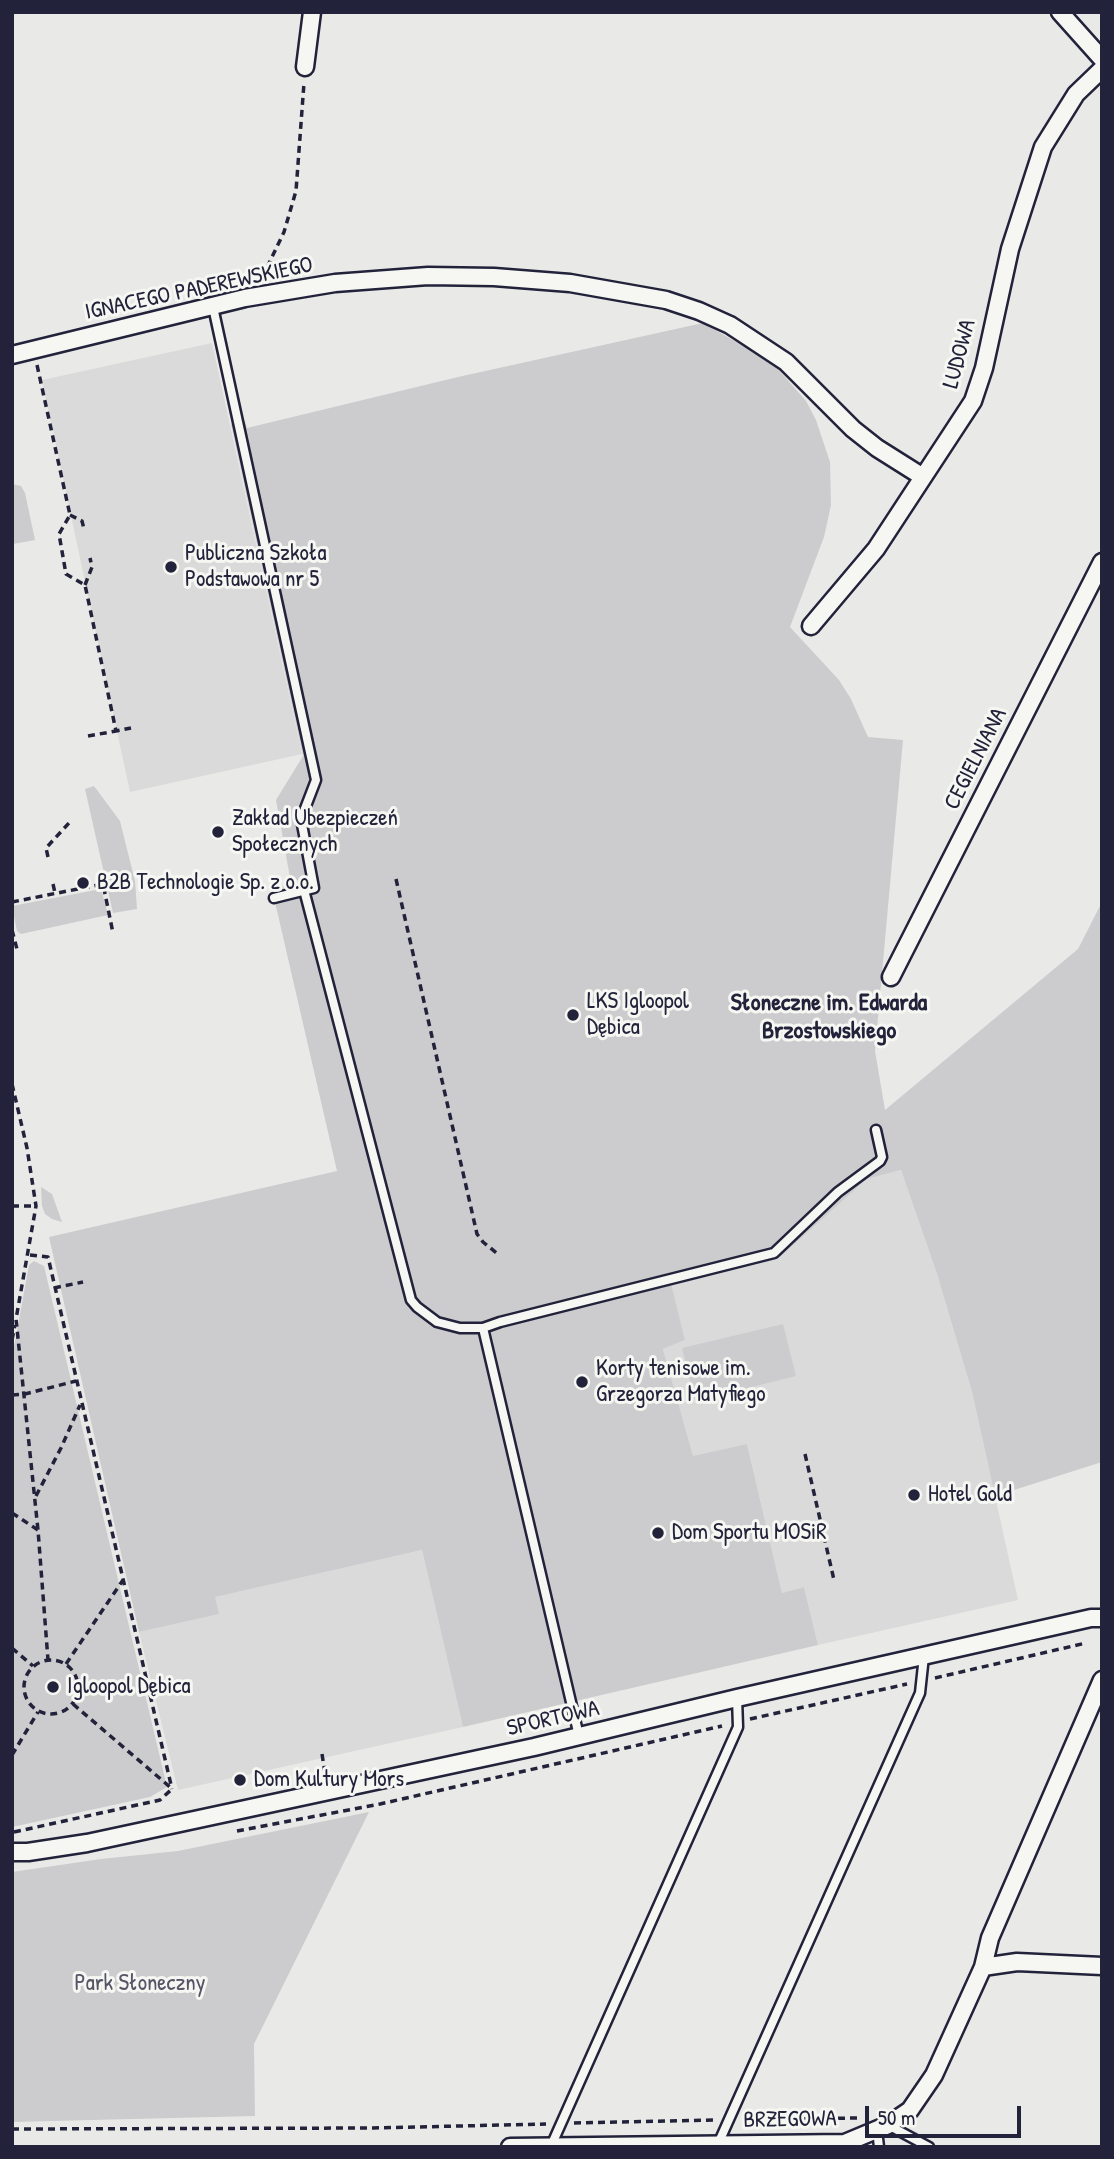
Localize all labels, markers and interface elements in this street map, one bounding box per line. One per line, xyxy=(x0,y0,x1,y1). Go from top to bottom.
street label: IGNACEGO PADEREWSKIEGO xyxy=(83,251,315,327)
street label: LUDOWA xyxy=(938,316,982,392)
place label: Publiczna Szkoła Podstawowa nr 5 xyxy=(185,540,326,594)
marker: Publiczna Szkoła Podstawowa nr 5 xyxy=(163,559,179,575)
street label: CEGIELNIANA xyxy=(939,704,1013,814)
place label: Zakład Ubezpieczeń Społecznych xyxy=(232,805,398,859)
marker: Zakład Ubezpieczeń Społecznych xyxy=(210,824,226,840)
place label: B2B Technologie Sp. z o.o. xyxy=(97,869,314,897)
marker: B2B Technologie Sp. z o.o. xyxy=(75,875,91,891)
place label: LKS Igloopol Dębica xyxy=(587,988,689,1042)
district label: Słoneczne im. Edwarda Brzostowskiego xyxy=(731,990,927,1046)
marker: LKS Igloopol Dębica xyxy=(565,1007,581,1023)
place label: Korty tenisowe im. Grzegorza Matyfiego xyxy=(596,1355,766,1409)
marker: Korty tenisowe im. Grzegorza Matyfiego xyxy=(574,1374,590,1390)
place label: Hotel Gold xyxy=(928,1481,1012,1509)
marker: Hotel Gold xyxy=(906,1487,922,1503)
place label: Dom Sportu MOSiR xyxy=(672,1519,827,1547)
marker: Dom Sportu MOSiR xyxy=(650,1525,666,1541)
place label: Igloopol Dębica xyxy=(67,1673,190,1701)
marker: Igloopol Dębica xyxy=(45,1679,61,1695)
street label: SPORTOWA xyxy=(504,1695,602,1743)
place label: Dom Kultury Mors xyxy=(254,1766,404,1794)
marker: Dom Kultury Mors xyxy=(232,1772,248,1788)
park label: Park Słoneczny xyxy=(75,1970,205,1998)
scale bar xyxy=(869,2092,1025,2136)
text: 50 m xyxy=(878,2103,915,2132)
street label: BRZEGOWA xyxy=(743,2105,837,2135)

